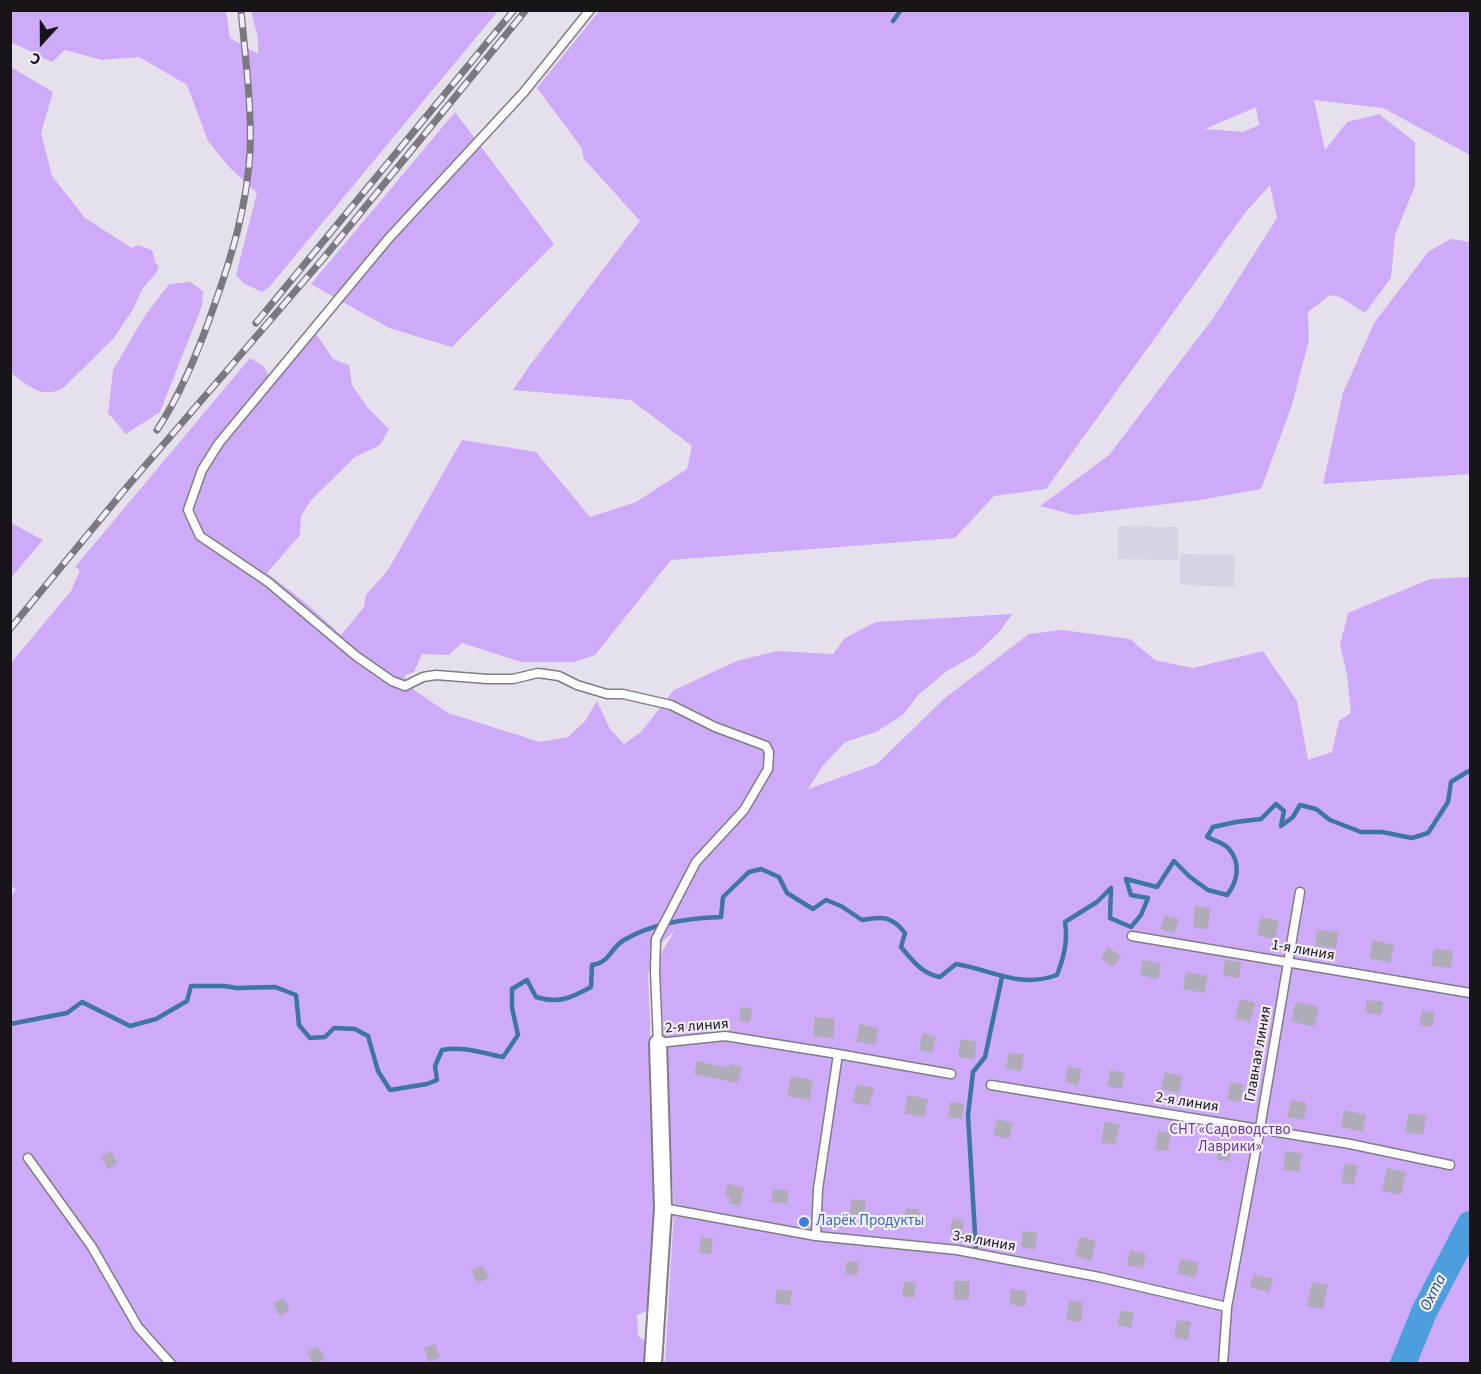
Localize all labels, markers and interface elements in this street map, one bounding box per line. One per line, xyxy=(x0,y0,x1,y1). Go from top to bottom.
north arrow xyxy=(12,12,72,72)
text: С xyxy=(27,47,44,71)
street label: 1-я линия xyxy=(1270,937,1336,965)
street label: Главная линия xyxy=(1242,1005,1276,1103)
street label: 2-я линия xyxy=(665,1016,729,1038)
street label: 2-я линия xyxy=(1154,1089,1220,1117)
park label: СНТ «Садоводство Лаврики» xyxy=(1169,1122,1291,1157)
place label: Ларёк Продукты xyxy=(816,1213,924,1231)
marker: Ларёк Продукты xyxy=(797,1215,811,1229)
street label: 3-я линия xyxy=(951,1228,1017,1256)
water label: Охта xyxy=(1417,1272,1451,1314)

